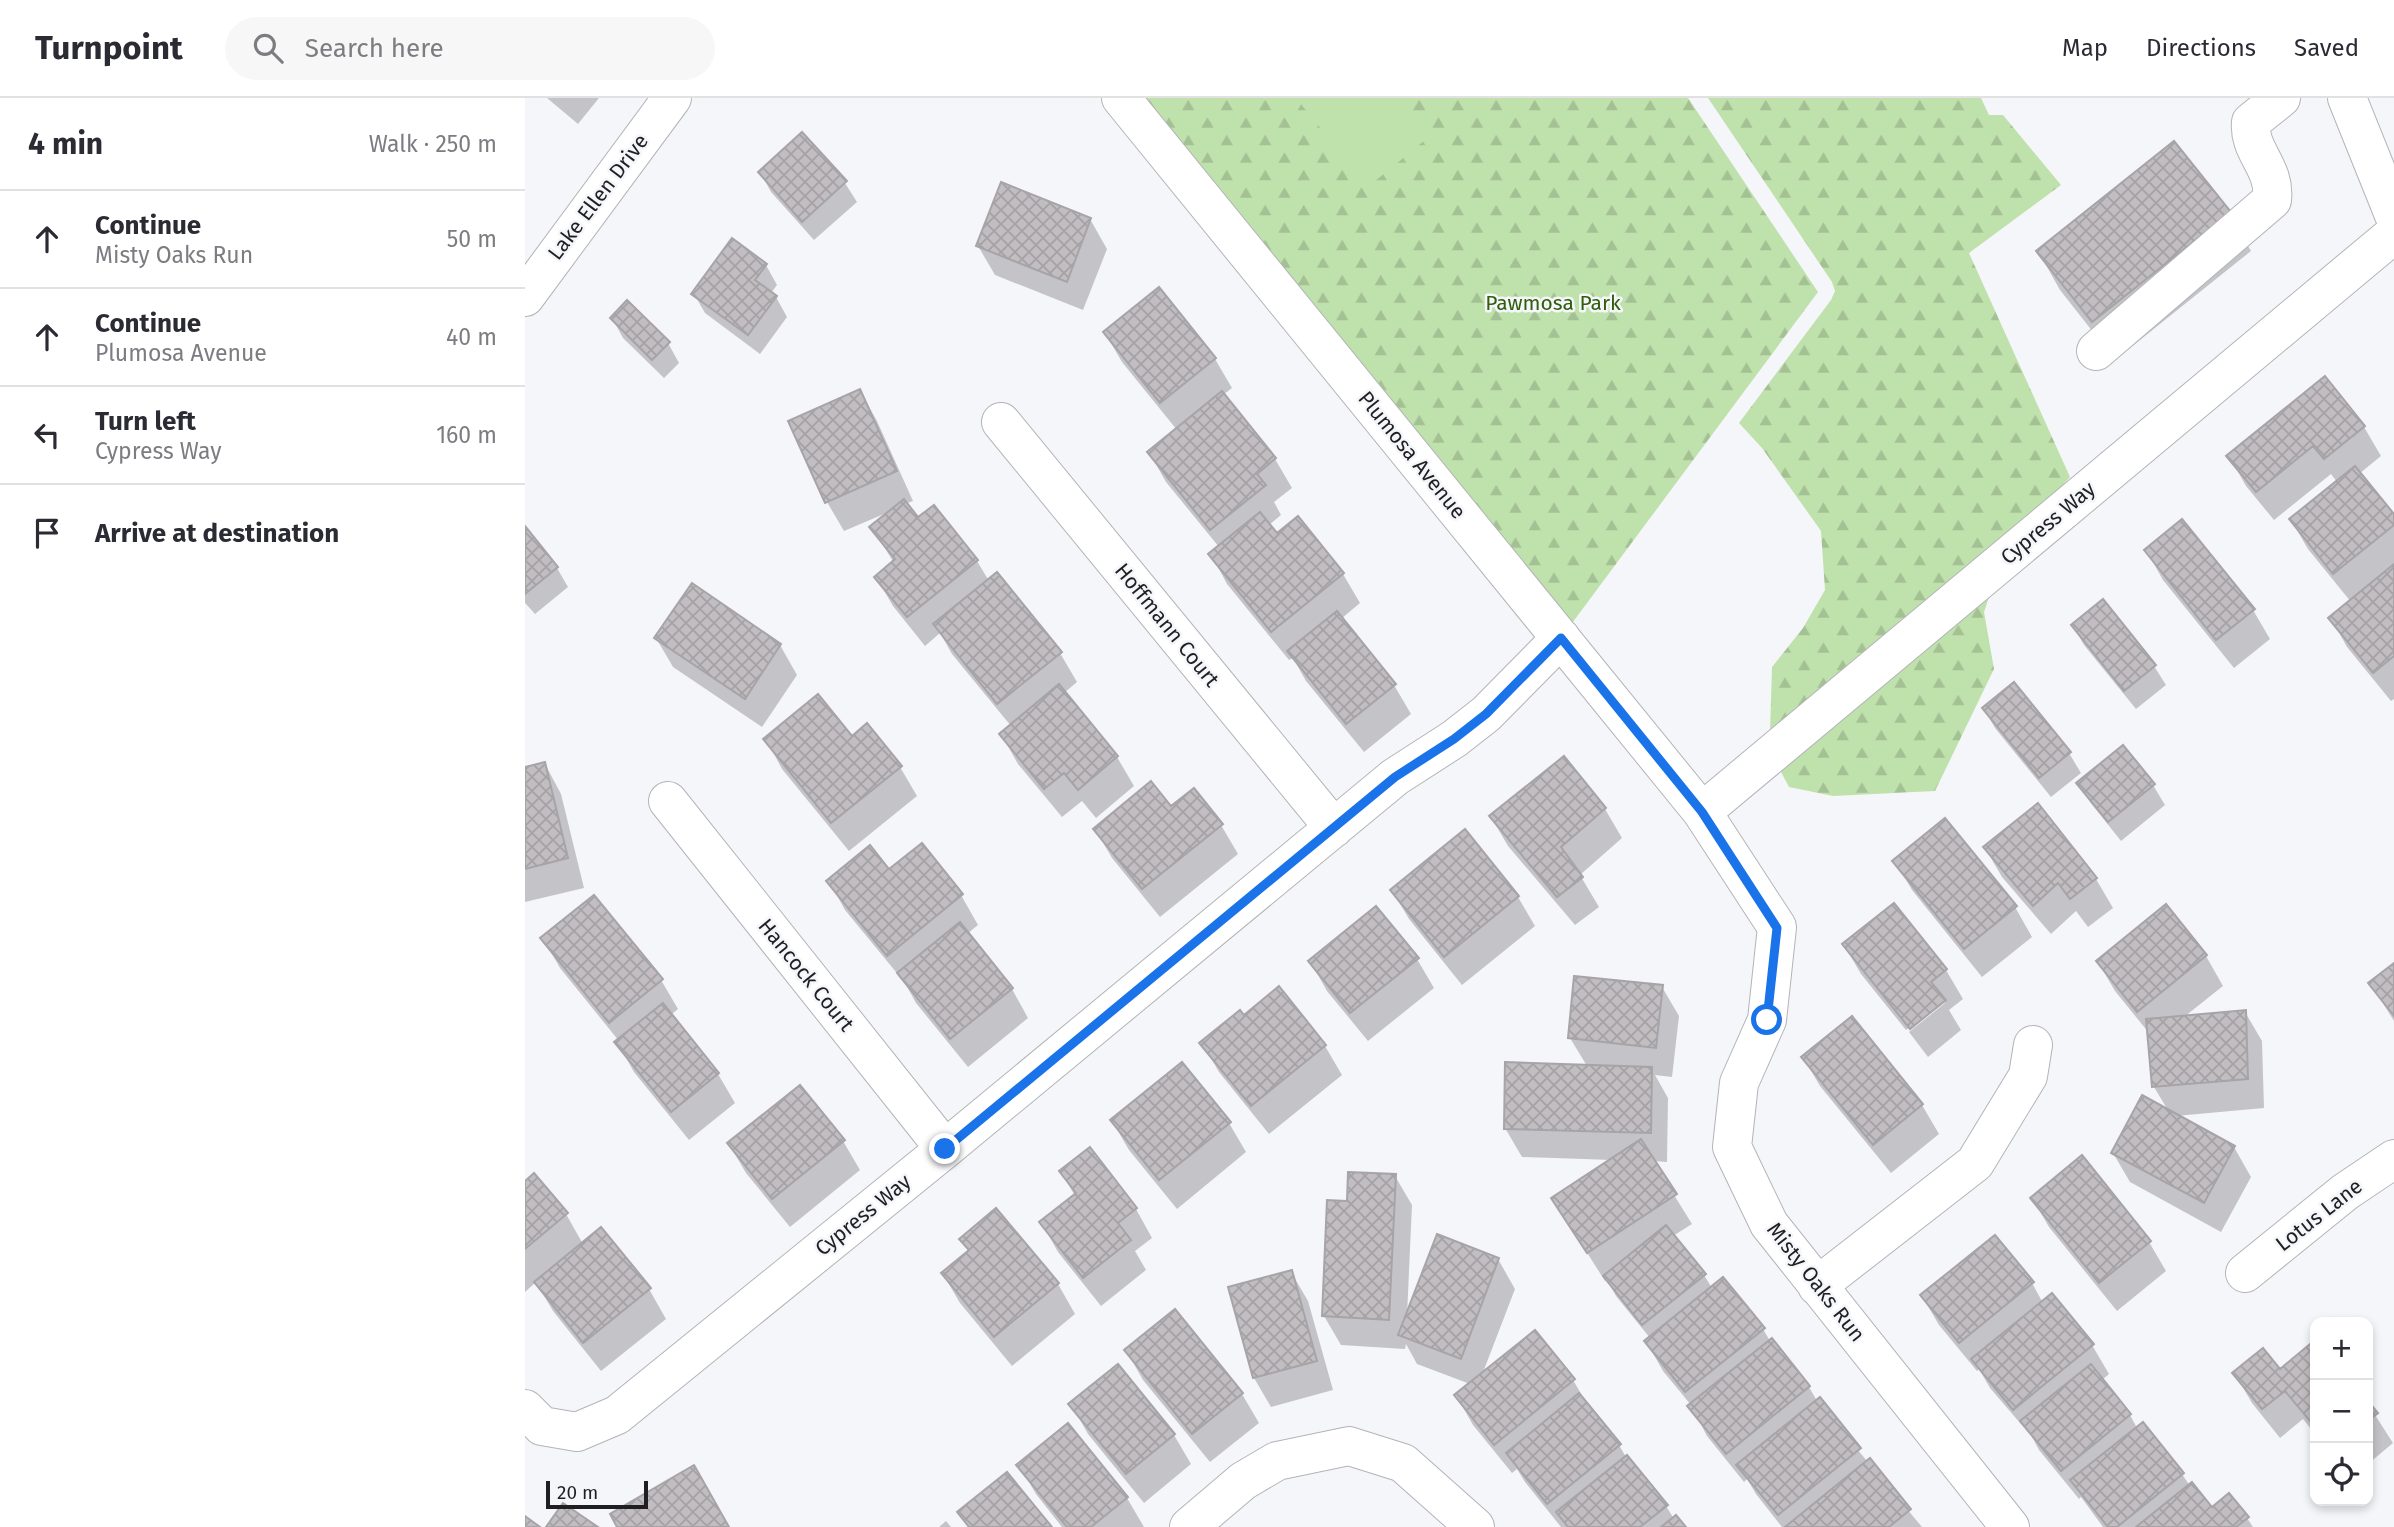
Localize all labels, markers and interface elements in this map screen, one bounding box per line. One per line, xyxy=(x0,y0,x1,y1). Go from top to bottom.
search box xyxy=(225,17,715,80)
text: Turnpoint xyxy=(35,28,183,68)
icon: search xyxy=(249,29,287,67)
text: Search here xyxy=(305,33,444,64)
text: Map xyxy=(2062,34,2108,62)
text: Directions xyxy=(2146,34,2256,62)
text: Saved xyxy=(2294,34,2359,62)
text: 4 min xyxy=(28,126,103,162)
street label: Lake Ellen Drive xyxy=(542,129,654,265)
text: Walk · 250 m xyxy=(369,130,497,158)
text: Continue xyxy=(95,210,201,241)
icon: ahead xyxy=(28,220,66,258)
text: 50 m xyxy=(447,225,497,253)
text: Misty Oaks Run xyxy=(95,241,253,269)
park label: Pawmosa Park xyxy=(1485,290,1621,316)
text: Continue xyxy=(95,308,201,339)
icon: ahead xyxy=(28,318,66,356)
text: 40 m xyxy=(446,323,497,351)
text: Plumosa Avenue xyxy=(95,339,267,367)
street label: Plumosa Avenue xyxy=(1353,386,1471,524)
text: Turn left xyxy=(95,406,196,437)
icon: left xyxy=(28,416,66,454)
text: 160 m xyxy=(436,421,497,449)
text: Cypress Way xyxy=(95,437,222,465)
street label: Cypress Way xyxy=(1995,475,2101,570)
icon: arrive xyxy=(28,514,66,552)
text: Arrive at destination xyxy=(95,518,339,549)
street label: Hoffmann Court xyxy=(1109,558,1225,692)
street label: Hancock Court xyxy=(753,913,860,1037)
route start xyxy=(1751,1004,1782,1035)
route end xyxy=(929,1133,960,1164)
street label: Cypress Way xyxy=(810,1168,917,1261)
street label: Lotus Lane xyxy=(2270,1173,2368,1257)
street label: Misty Oaks Run xyxy=(1761,1217,1871,1347)
map controls xyxy=(2310,1317,2373,1506)
button: + xyxy=(2310,1317,2373,1380)
button: − xyxy=(2310,1380,2373,1443)
button: locate xyxy=(2310,1443,2373,1506)
scale bar xyxy=(546,1478,647,1510)
text: 20 m xyxy=(557,1481,598,1504)

